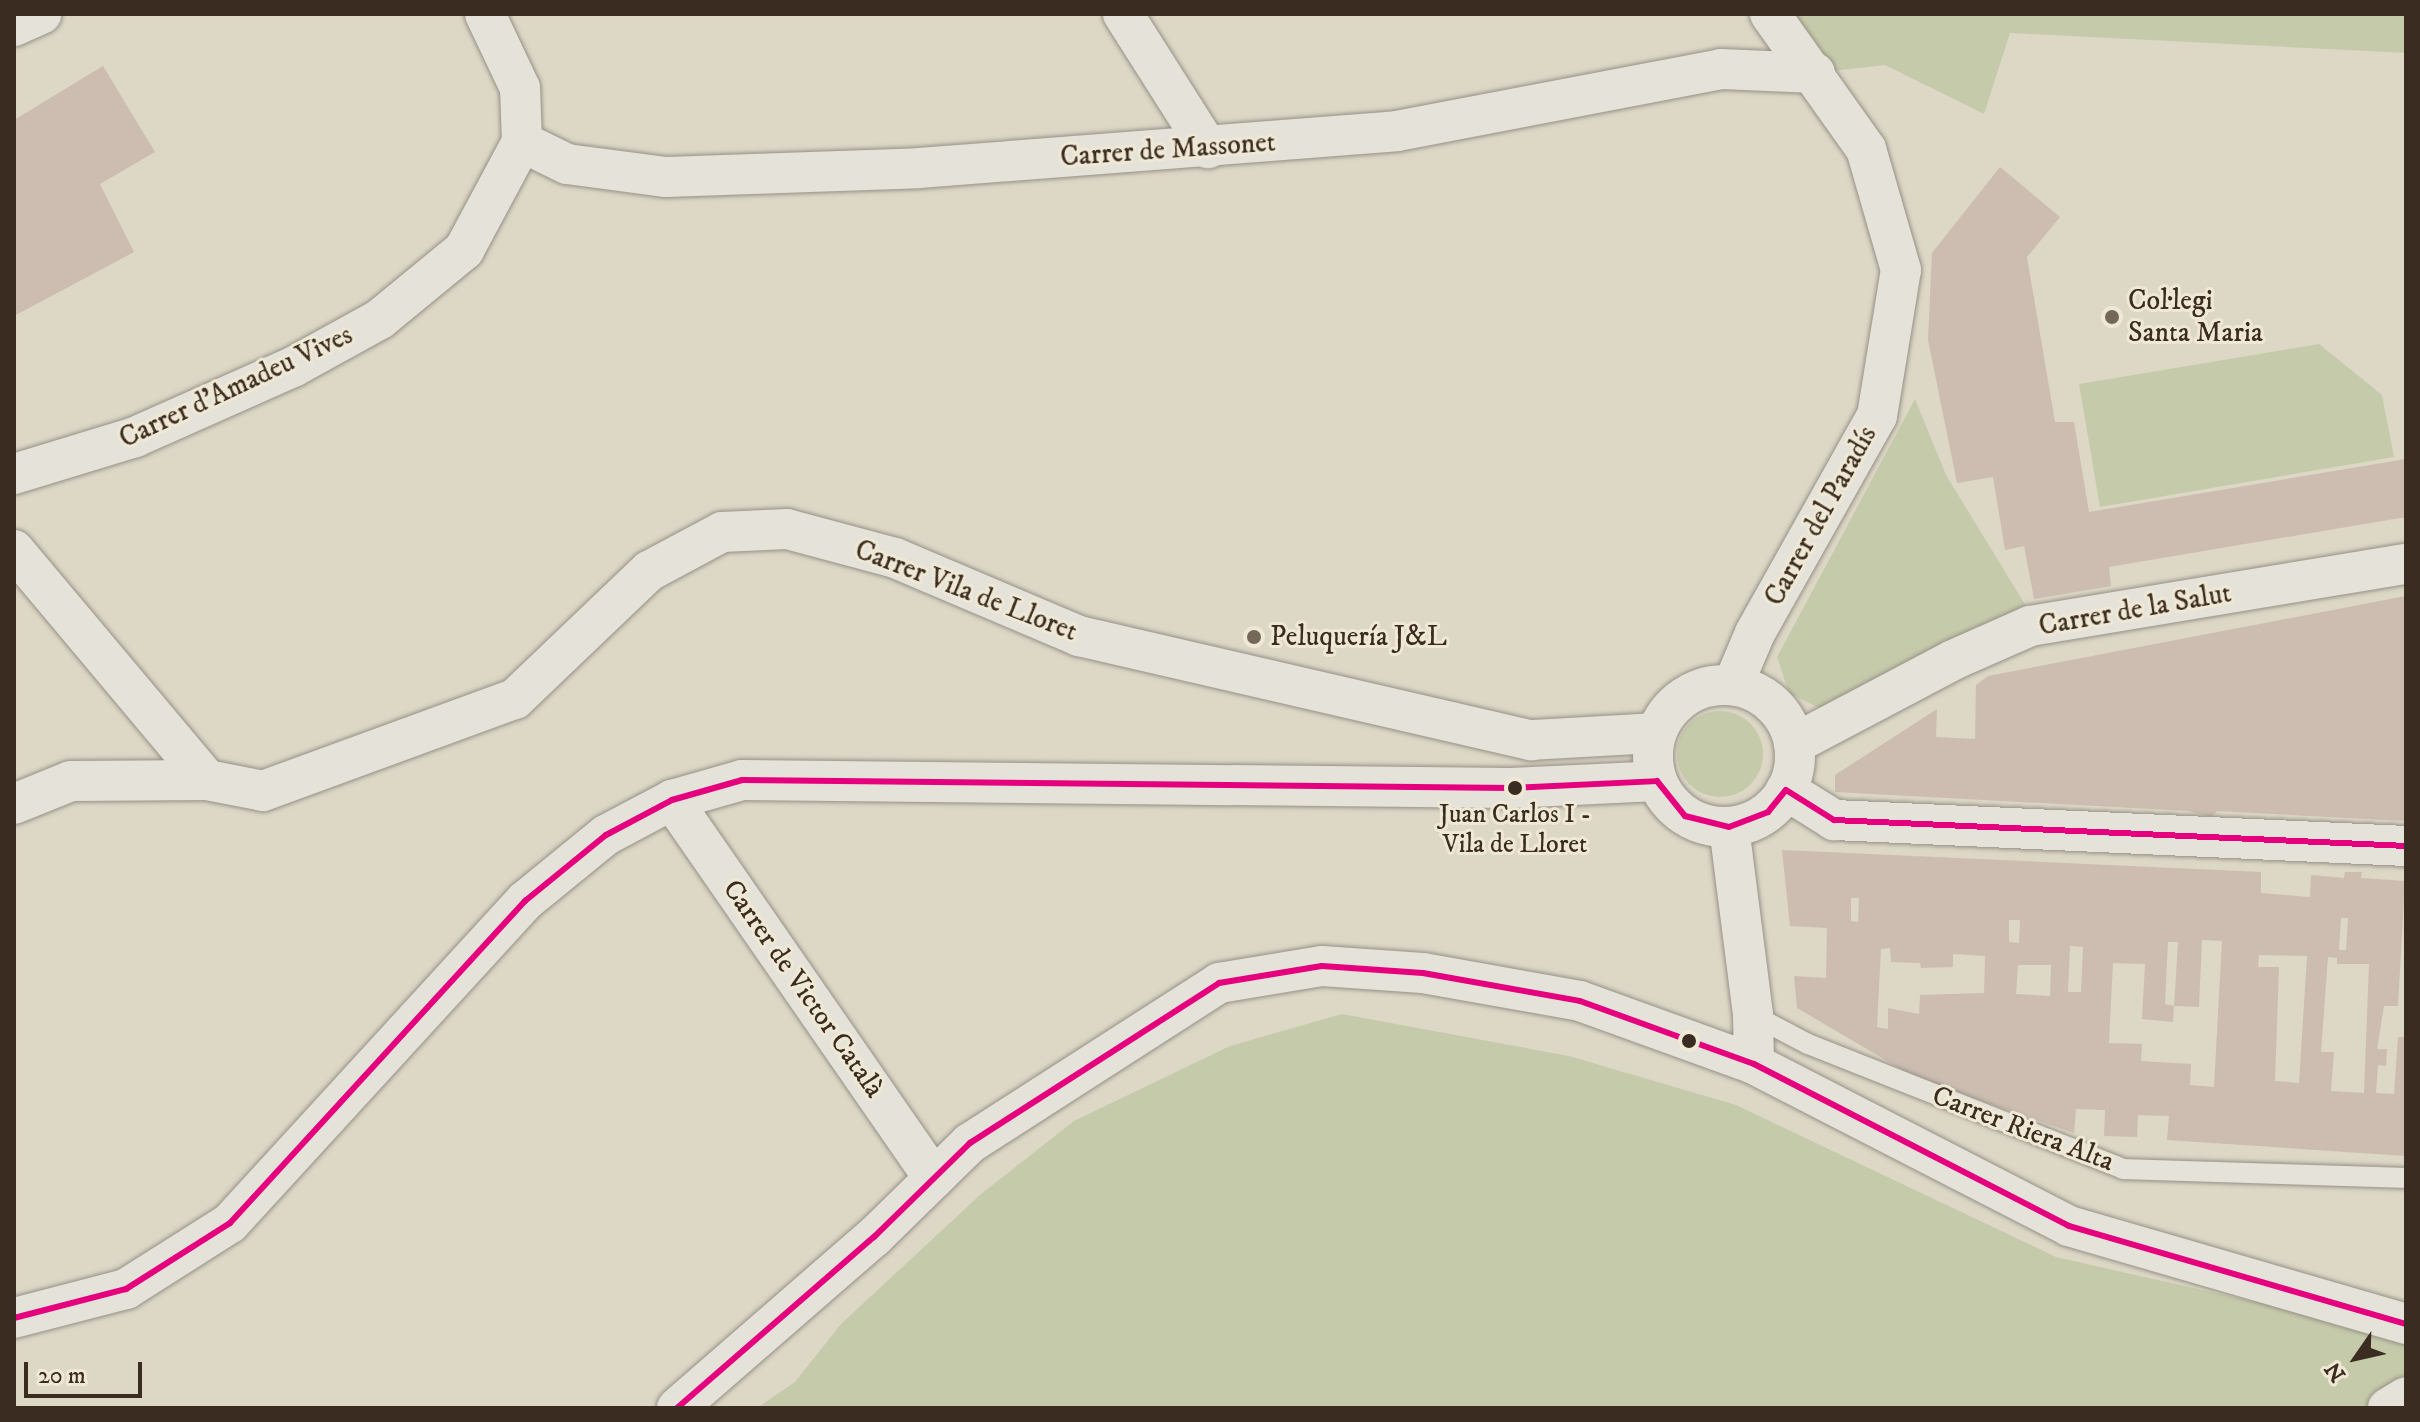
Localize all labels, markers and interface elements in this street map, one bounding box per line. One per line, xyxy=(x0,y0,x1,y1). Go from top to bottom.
street label: Carrer de Massonet xyxy=(1059,126,1277,174)
place label: Col·legi Santa Maria xyxy=(2128,284,2263,350)
marker: Col·legi Santa Maria xyxy=(2103,308,2121,326)
street label: Carrer d'Amadeu Vives xyxy=(114,318,358,456)
street label: Carrer del Paradís xyxy=(1758,420,1884,612)
street label: Carrer Vila de Lloret xyxy=(850,533,1082,649)
street label: Carrer de la Salut xyxy=(2036,577,2234,643)
place label: Peluquería J&L xyxy=(1270,620,1447,654)
marker: Peluquería J&L xyxy=(1245,628,1263,646)
marker: Juan Carlos I - Vila de Lloret xyxy=(1507,780,1523,796)
place label: Juan Carlos I - Vila de Lloret xyxy=(1439,799,1591,860)
street label: Carrer de Victor Català xyxy=(715,874,891,1104)
unlabelled marker xyxy=(1681,1033,1697,1049)
street label: Carrer Riera Alta xyxy=(1927,1079,2119,1179)
north arrow xyxy=(2316,1318,2396,1398)
scale bar xyxy=(28,1346,146,1396)
text: N xyxy=(2319,1357,2352,1387)
text: 20 m xyxy=(38,1361,86,1391)

